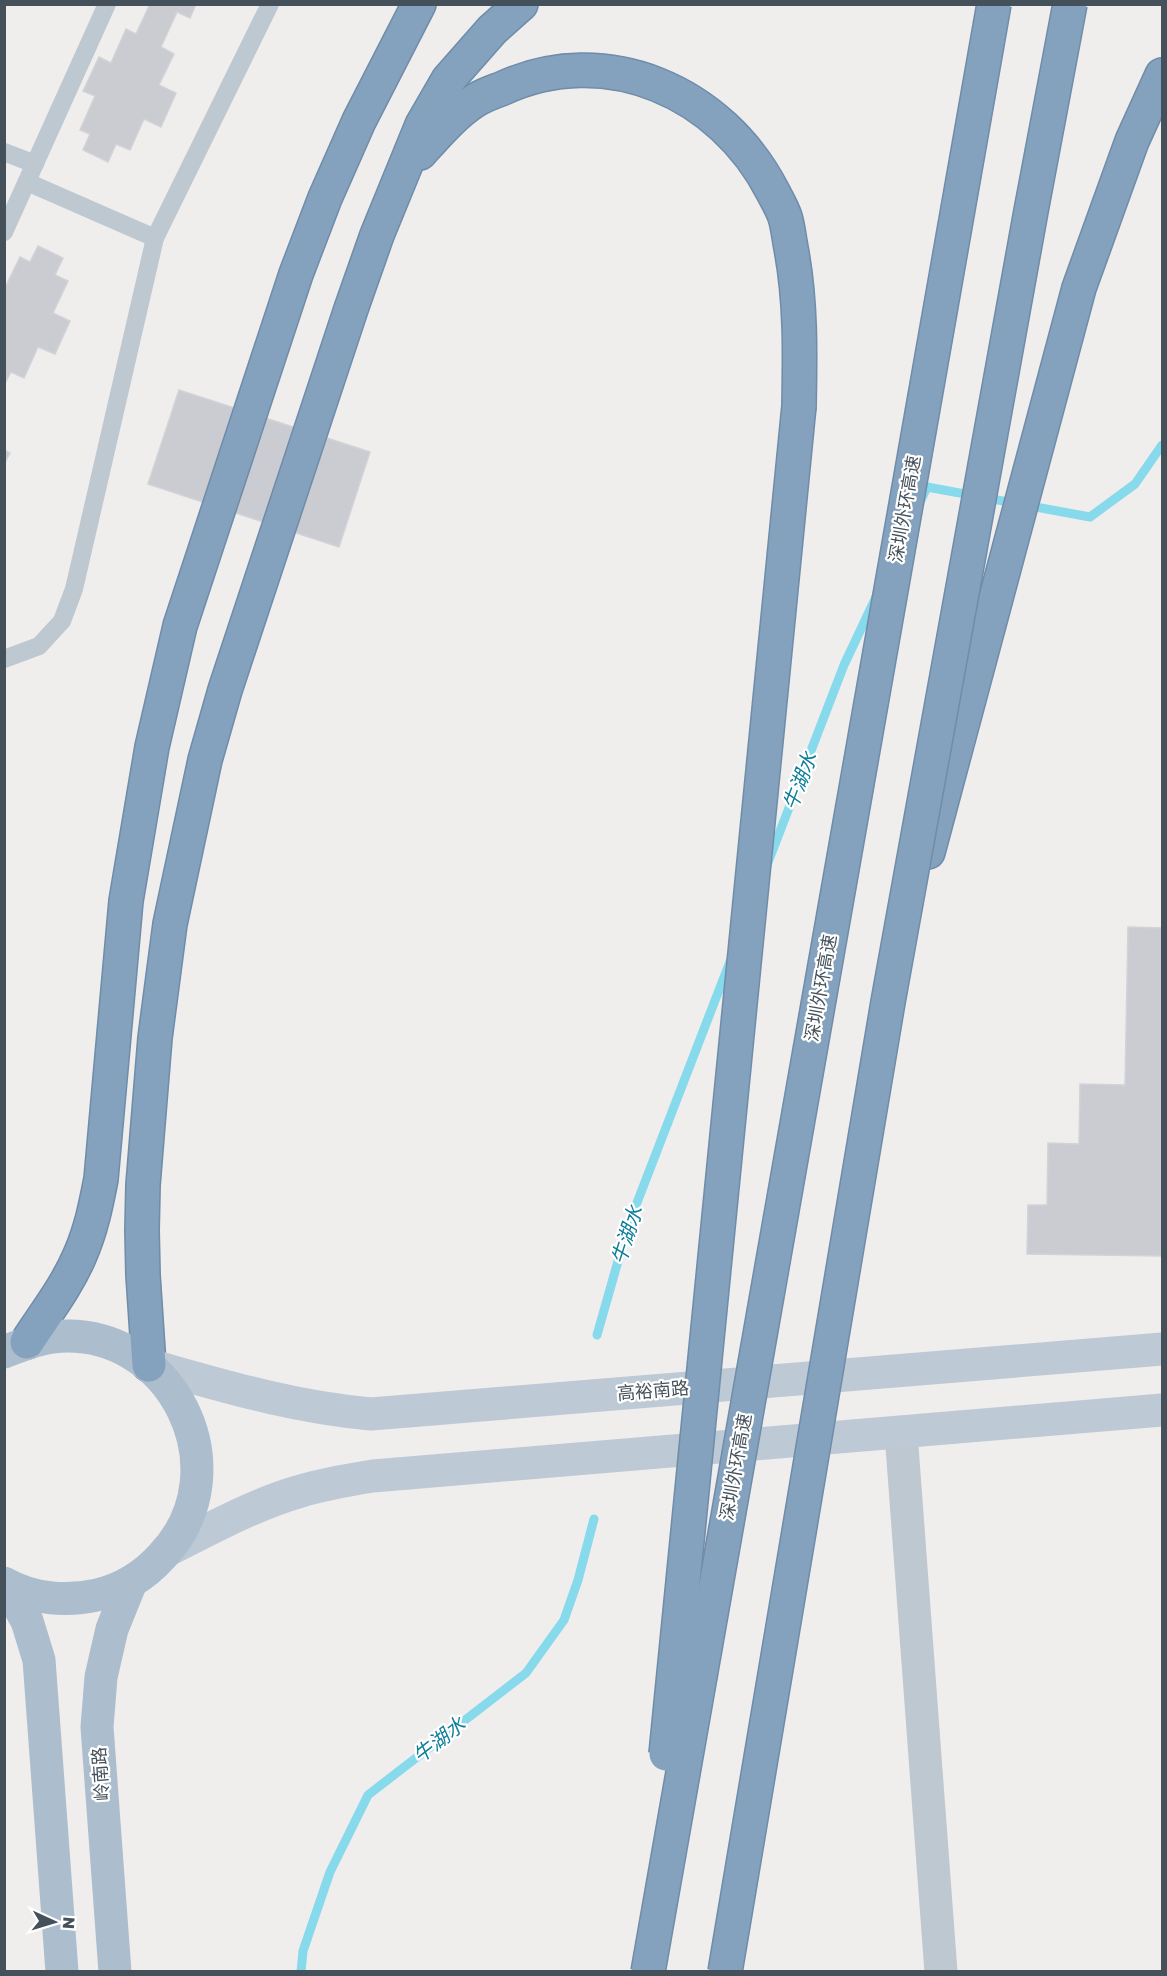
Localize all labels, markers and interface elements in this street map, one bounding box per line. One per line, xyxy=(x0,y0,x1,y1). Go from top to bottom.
street label: 深圳外环高速 xyxy=(884,454,924,564)
water label: 牛湖水 xyxy=(777,747,821,813)
street label: 深圳外环高速 xyxy=(800,933,840,1043)
water label: 牛湖水 xyxy=(605,1202,647,1267)
street label: 高裕南路 xyxy=(616,1376,690,1404)
street label: 深圳外环高速 xyxy=(715,1412,755,1522)
water label: 牛湖水 xyxy=(407,1711,470,1767)
street label: 岭南路 xyxy=(87,1746,113,1802)
north arrow xyxy=(24,1892,84,1952)
text: N xyxy=(59,1916,79,1930)

